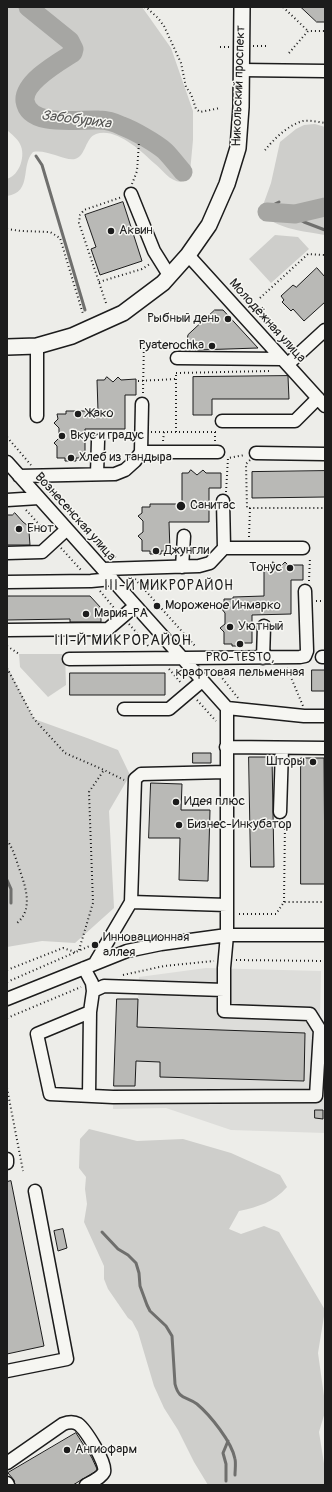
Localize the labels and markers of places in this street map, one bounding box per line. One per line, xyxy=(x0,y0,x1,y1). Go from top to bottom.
place label: Аквин xyxy=(119,223,153,239)
marker: Аквин xyxy=(106,226,116,236)
place label: Рыбный день xyxy=(147,311,220,327)
marker: Рыбный день xyxy=(223,314,233,324)
place label: Pyaterochka xyxy=(138,338,204,354)
marker: Pyaterochka xyxy=(207,341,217,351)
place label: Жако xyxy=(86,406,114,422)
marker: Жако xyxy=(73,409,83,419)
place label: Вкус и градус xyxy=(70,428,144,444)
marker: Вкус и градус xyxy=(57,431,67,441)
place label: Хлеб из тандыра xyxy=(79,450,172,466)
marker: Хлеб из тандыра xyxy=(66,453,76,463)
place label: Санитас xyxy=(190,498,235,514)
marker: Санитас xyxy=(175,500,187,512)
place label: Енот xyxy=(27,521,54,537)
marker: Енот xyxy=(14,524,24,534)
place label: Джунгли xyxy=(164,543,209,559)
marker: Джунгли xyxy=(151,546,161,556)
place label: Тонус xyxy=(249,560,282,576)
marker: Тонус xyxy=(285,563,295,573)
place label: Мороженое Инмарко xyxy=(165,598,281,614)
marker: Мороженое Инмарко xyxy=(152,601,162,611)
place label: Мария-РА xyxy=(94,606,148,622)
marker: Мария-РА xyxy=(81,609,91,619)
place label: Уютный xyxy=(238,619,284,635)
marker: Уютный xyxy=(225,622,235,632)
marker: PRO-TESTO, крафтовая пельменная xyxy=(235,639,245,649)
place label: PRO-TESTO, крафтовая пельменная xyxy=(176,650,304,681)
place label: Шторы xyxy=(266,754,305,770)
marker: Шторы xyxy=(308,757,318,767)
place label: Идея плюс xyxy=(184,794,245,810)
marker: Идея плюс xyxy=(171,797,181,807)
place label: Бизнес-Инкубатор xyxy=(187,817,292,833)
marker: Бизнес-Инкубатор xyxy=(174,820,184,830)
place label: Инновационная аллея xyxy=(103,930,189,961)
marker: Инновационная аллея xyxy=(90,940,100,950)
place label: Ангиофарм xyxy=(75,1442,137,1458)
marker: Ангиофарм xyxy=(62,1445,72,1455)

